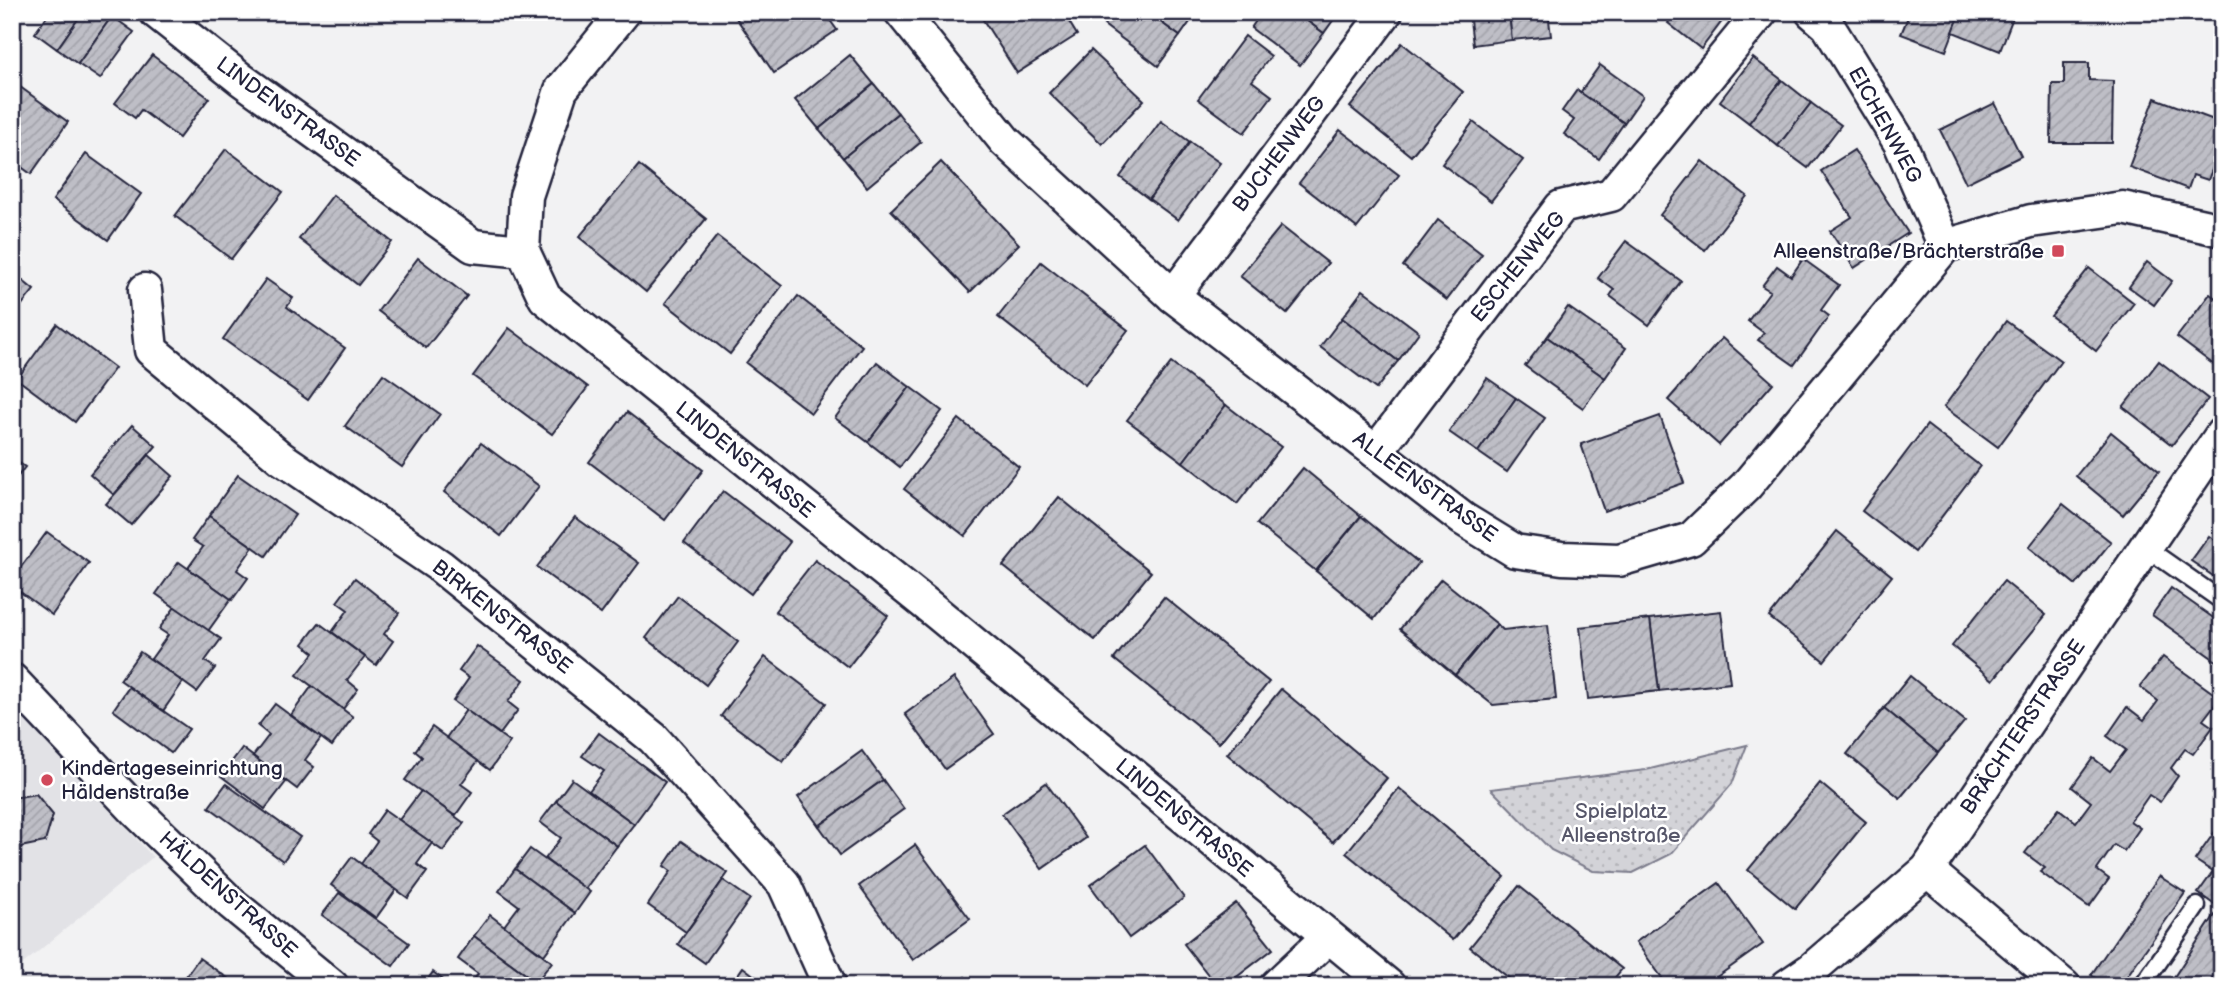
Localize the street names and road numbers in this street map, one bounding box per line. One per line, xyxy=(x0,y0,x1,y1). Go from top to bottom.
street label: LINDENSTRASSE xyxy=(211,52,365,172)
street label: EICHENWEG xyxy=(1843,63,1927,188)
street label: BUCHENWEG xyxy=(1227,91,1331,217)
street label: ESCHENWEG xyxy=(1466,206,1570,327)
street label: LINDENSTRASSE xyxy=(671,396,819,524)
street label: ALLEENSTRASSE xyxy=(1348,426,1502,548)
street label: BIRKENSTRASSE xyxy=(427,555,577,679)
street label: BRÄCHTERSTRASSE xyxy=(1955,635,2091,819)
street label: LINDENSTRASSE xyxy=(1110,753,1258,883)
street label: HÄLDENSTRASSE xyxy=(154,826,302,964)

